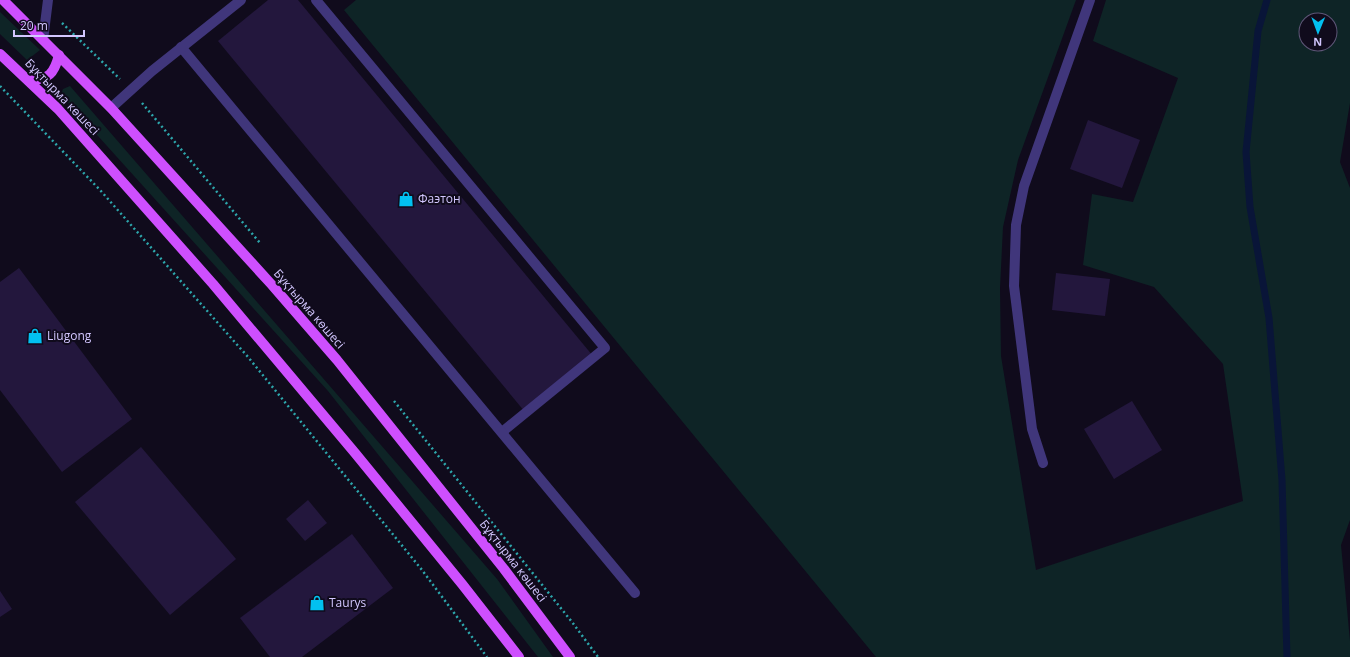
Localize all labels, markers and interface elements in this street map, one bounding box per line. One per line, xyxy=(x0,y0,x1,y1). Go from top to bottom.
scale bar xyxy=(14,12,84,38)
north arrow xyxy=(1298,12,1338,52)
text: 20 m xyxy=(20,17,48,34)
text: N xyxy=(1313,35,1322,50)
street label: Бұқтырма көшесі xyxy=(21,55,103,139)
shop icon: Фаэтон xyxy=(397,190,415,208)
place label: Фаэтон xyxy=(418,190,461,207)
street label: Бұқтырма көшесі xyxy=(270,265,349,352)
shop icon: Liugong xyxy=(26,327,44,345)
place label: Liugong xyxy=(47,327,92,344)
street label: Бұқтырма көшесі xyxy=(476,516,551,605)
shop icon: Taurys xyxy=(308,594,326,612)
place label: Taurys xyxy=(329,594,367,611)

